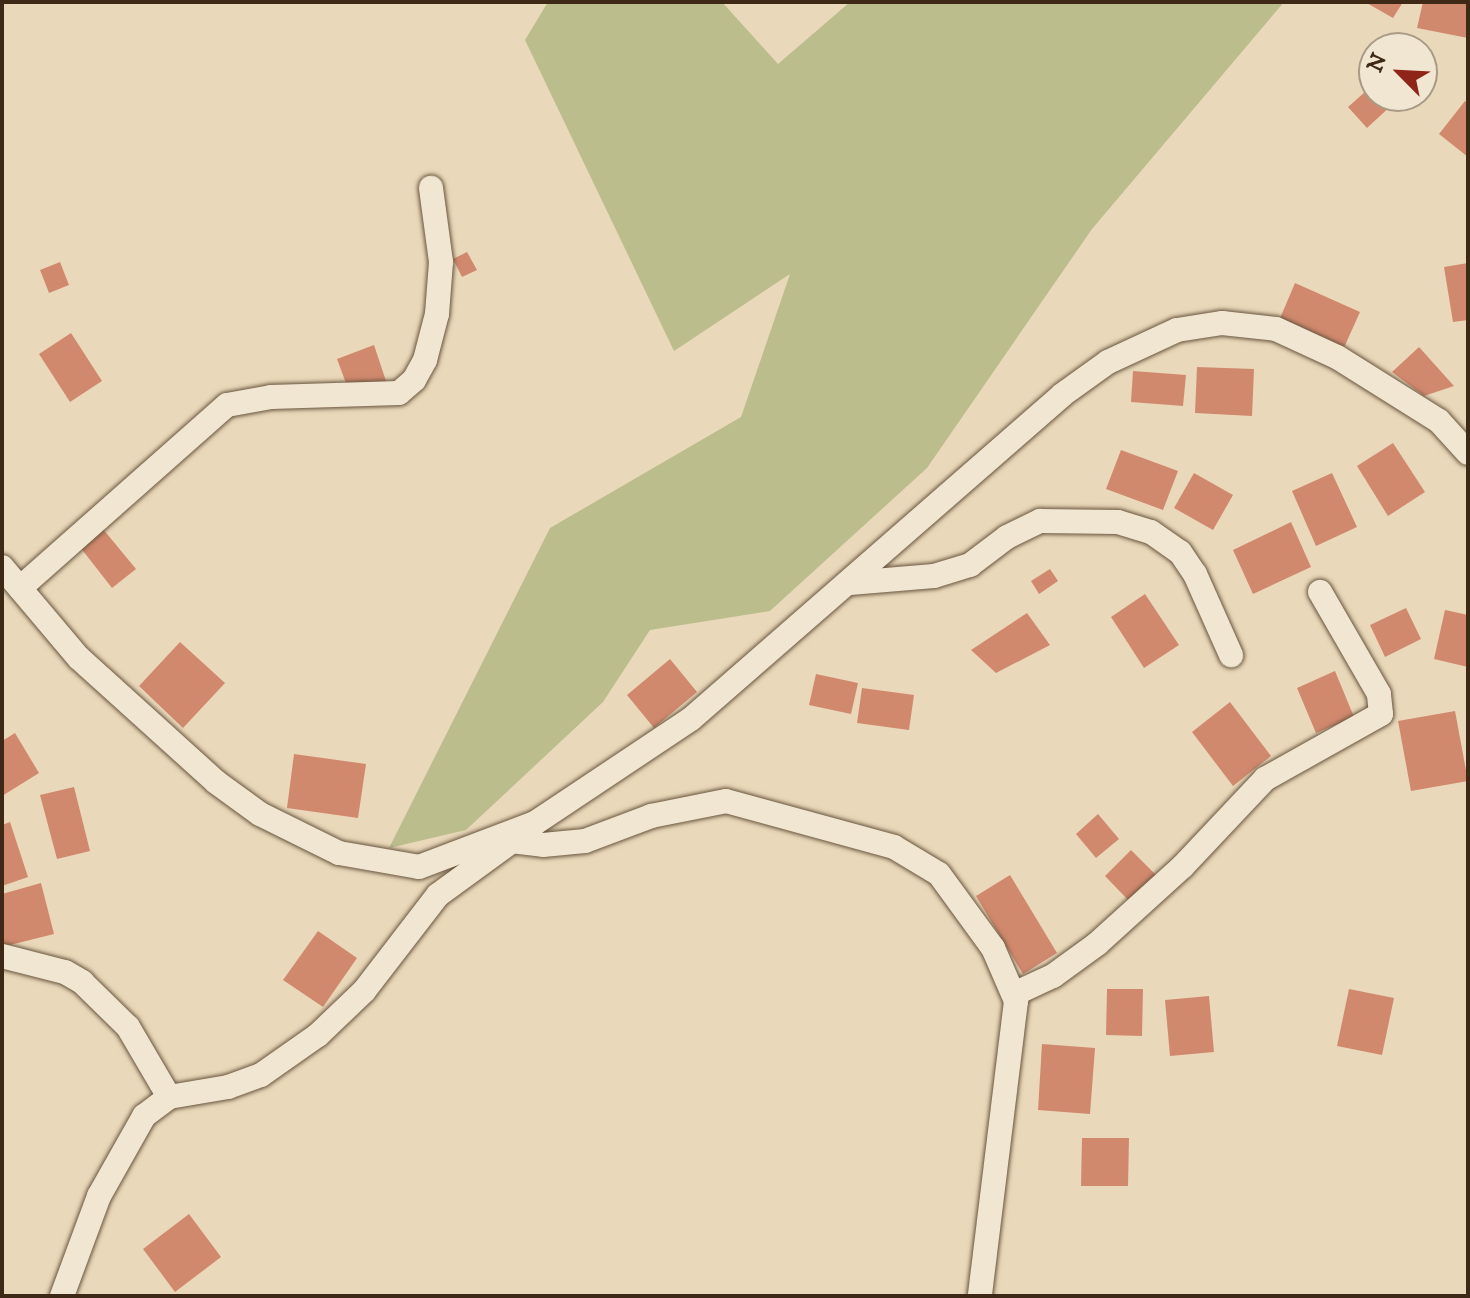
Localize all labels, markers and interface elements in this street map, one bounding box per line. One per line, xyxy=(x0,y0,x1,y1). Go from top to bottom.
north arrow xyxy=(1358,32,1438,112)
text: N xyxy=(1361,49,1393,77)

